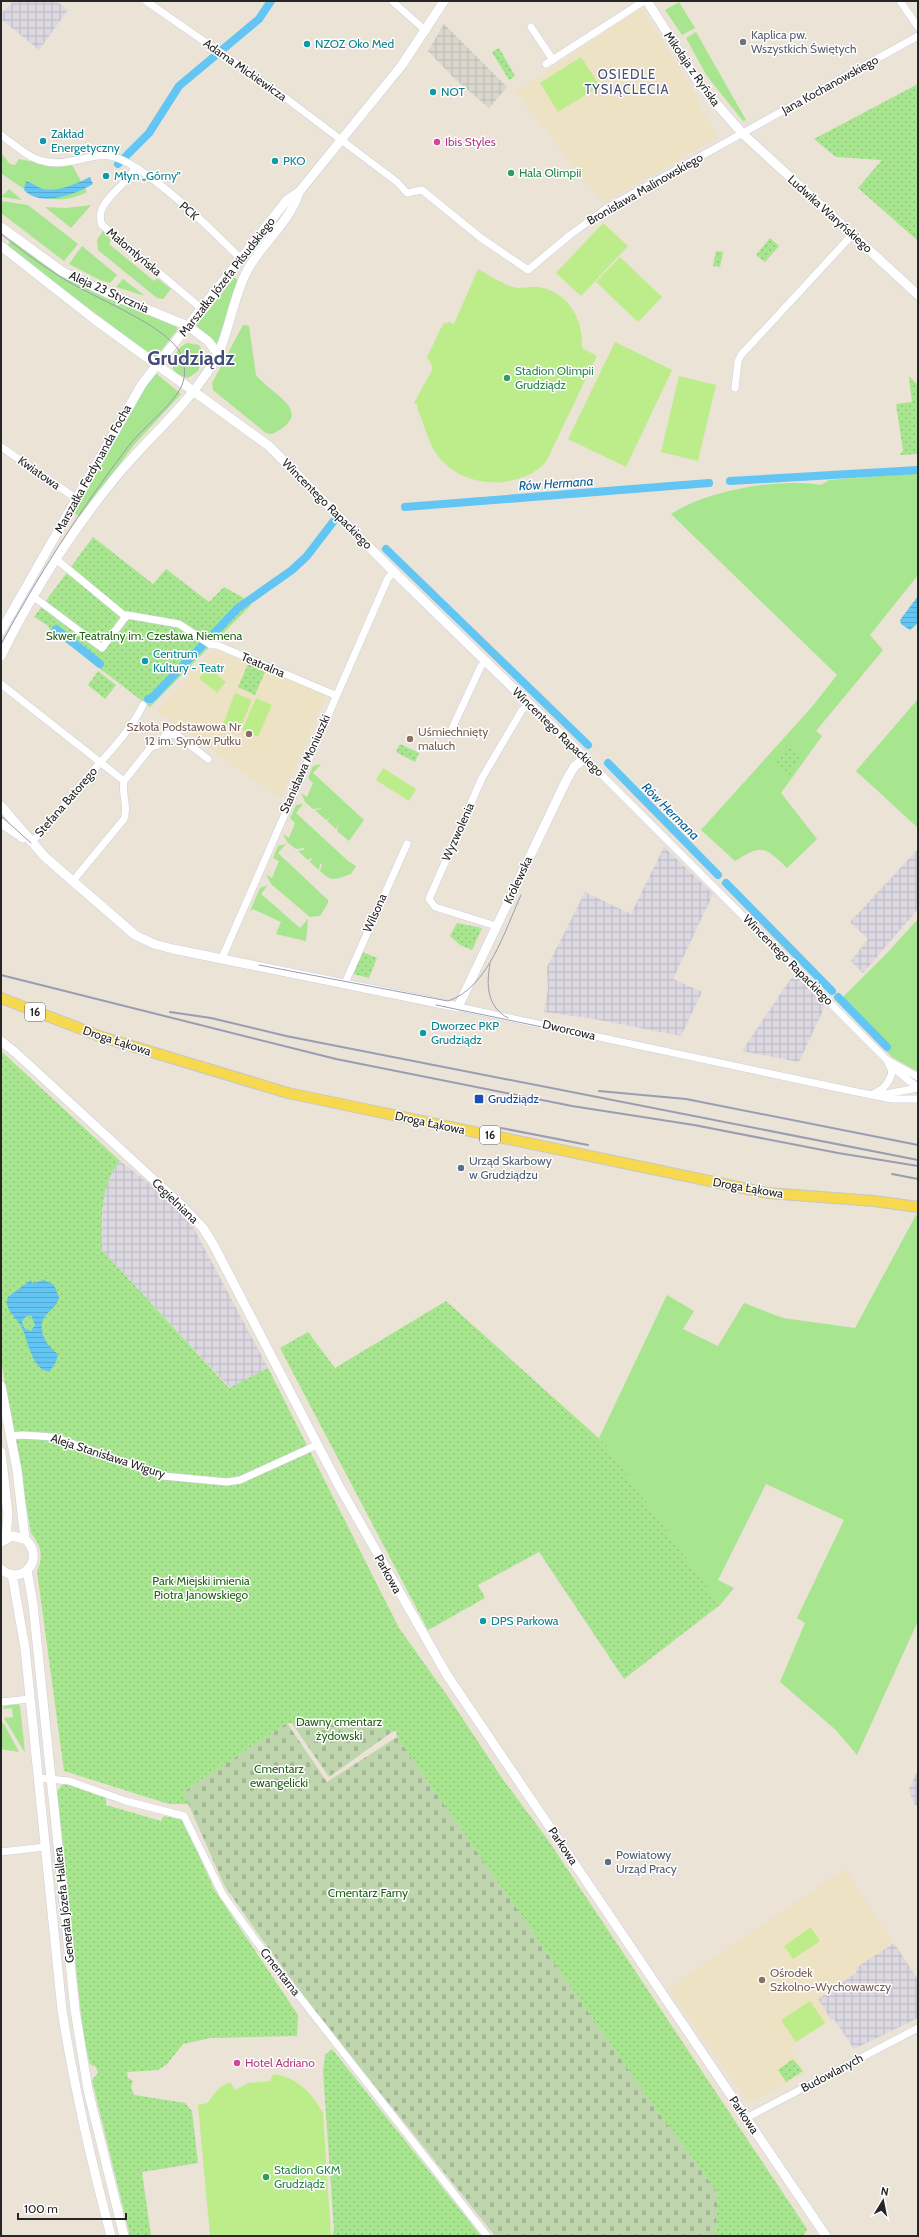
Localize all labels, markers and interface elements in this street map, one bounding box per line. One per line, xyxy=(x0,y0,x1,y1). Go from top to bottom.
place label: Kaplica pw. Wszystkich Świętych xyxy=(751,27,856,56)
street label: Mikołaja z Ryńska xyxy=(661,28,724,109)
street label: Adama Mickiewicza xyxy=(201,35,290,104)
place label: NZOZ Oko Med xyxy=(315,36,394,51)
marker: Kaplica pw. Wszystkich Świętych xyxy=(738,37,748,47)
marker: NZOZ Oko Med xyxy=(302,39,312,49)
street label: Jana Kochanowskiego xyxy=(778,52,881,118)
district label: OSIEDLE TYSIĄCLECIA xyxy=(584,66,670,97)
place label: NOT xyxy=(441,84,465,99)
marker: NOT xyxy=(428,87,438,97)
place label: Zakład Energetyczny xyxy=(51,126,120,155)
place label: Ibis Styles xyxy=(445,134,496,149)
marker: Zakład Energetyczny xyxy=(38,136,48,146)
marker: Ibis Styles xyxy=(432,137,442,147)
street label: Bronisława Malinowskiego xyxy=(584,149,706,228)
place label: PKO xyxy=(283,153,306,168)
marker: PKO xyxy=(270,156,280,166)
place label: Hala Olimpii xyxy=(519,165,581,180)
place label: Młyn „Górny” xyxy=(114,168,181,183)
marker: Hala Olimpii xyxy=(506,168,516,178)
marker: Młyn „Górny” xyxy=(101,171,111,181)
street label: Ludwika Waryńskiego xyxy=(785,172,876,256)
street label: PCK xyxy=(176,198,202,223)
street label: Marszałka Józefa Piłsudskiego xyxy=(175,214,278,339)
street label: Małomłyńska xyxy=(104,224,165,279)
street label: Aleja 23 Stycznia xyxy=(67,267,152,316)
district label: Grudziądz xyxy=(147,346,235,370)
place label: Stadion Olimpii Grudziądz xyxy=(515,363,594,392)
marker: Stadion Olimpii Grudziądz xyxy=(502,373,512,383)
street label: Marszałka Ferdynanda Focha xyxy=(51,402,134,536)
street label: Kwiatowa xyxy=(15,453,63,493)
street label: Wincentego Rapackiego xyxy=(279,455,376,552)
water label: Rów Hermana xyxy=(518,472,594,494)
park label: Skwer Teatralny im. Czesława Niemena xyxy=(46,628,242,643)
place label: Centrum Kultury - Teatr xyxy=(153,646,225,675)
street label: Teatralna xyxy=(239,649,288,681)
marker: Centrum Kultury - Teatr xyxy=(140,656,150,666)
street label: Wincentego Rapackiego xyxy=(509,684,608,780)
street label: Stanisława Moniuszki xyxy=(276,712,333,816)
place label: Szkoła Podstawowa Nr 12 im. Synów Pułku xyxy=(126,719,241,748)
place label: Uśmiechnięty maluch xyxy=(418,724,488,753)
marker: Szkoła Podstawowa Nr 12 im. Synów Pułku xyxy=(244,729,254,739)
marker: Uśmiechnięty maluch xyxy=(405,734,415,744)
street label: Stefana Batorego xyxy=(31,763,100,840)
water label: Rów Hermana xyxy=(639,779,703,843)
street label: Wyzwolenia xyxy=(438,800,477,863)
street label: Królewska xyxy=(500,853,535,906)
street label: Wilsona xyxy=(359,891,390,934)
street label: Wincentego Rapackiego xyxy=(740,911,837,1008)
road number: 16 xyxy=(25,1003,45,1021)
street label: Dworcowa xyxy=(541,1016,597,1043)
place label: Dworzec PKP Grudziądz xyxy=(431,1018,499,1047)
street label: Droga Łąkowa xyxy=(81,1022,154,1059)
marker: Dworzec PKP Grudziądz xyxy=(418,1028,428,1038)
place label: Grudziądz xyxy=(488,1091,539,1106)
marker: Grudziądz xyxy=(473,1093,485,1105)
street label: Droga Łąkowa xyxy=(394,1108,467,1137)
road number: 16 xyxy=(480,1126,500,1144)
place label: Urząd Skarbowy w Grudziądzu xyxy=(469,1153,552,1182)
marker: Urząd Skarbowy w Grudziądzu xyxy=(456,1163,466,1173)
street label: Droga Łąkowa xyxy=(712,1174,785,1201)
street label: Cegielniana xyxy=(149,1175,202,1227)
street label: Aleja Stanisława Wigury xyxy=(49,1430,167,1481)
street label: Parkowa xyxy=(372,1552,405,1596)
park label: Park Miejski imienia Piotra Janowskiego xyxy=(152,1573,250,1602)
place label: DPS Parkowa xyxy=(491,1613,559,1628)
marker: DPS Parkowa xyxy=(478,1616,488,1626)
park label: Dawny cmentarz żydowski xyxy=(296,1714,382,1743)
park label: Cmentarz ewangelicki xyxy=(250,1761,308,1790)
street label: Parkowa xyxy=(545,1824,582,1868)
street label: Generała Józefa Hallera xyxy=(50,1846,77,1964)
place label: Powiatowy Urząd Pracy xyxy=(616,1847,677,1876)
marker: Powiatowy Urząd Pracy xyxy=(603,1857,613,1867)
park label: Cmentarz Farny xyxy=(328,1885,408,1900)
street label: Cmentarna xyxy=(257,1945,304,1999)
place label: Ośrodek Szkolno-Wychowawczy xyxy=(770,1965,891,1994)
marker: Ośrodek Szkolno-Wychowawczy xyxy=(757,1975,767,1985)
street label: Budowlanych xyxy=(798,2050,865,2095)
place label: Hotel Adriano xyxy=(245,2055,315,2070)
marker: Hotel Adriano xyxy=(232,2058,242,2068)
street label: Parkowa xyxy=(726,2093,763,2137)
place label: Stadion GKM Grudziądz xyxy=(274,2162,341,2191)
marker: Stadion GKM Grudziądz xyxy=(261,2172,271,2182)
north arrow xyxy=(863,2181,903,2221)
text: N xyxy=(880,2184,890,2199)
scale bar xyxy=(18,2195,126,2221)
text: 100 m xyxy=(24,2201,58,2216)

